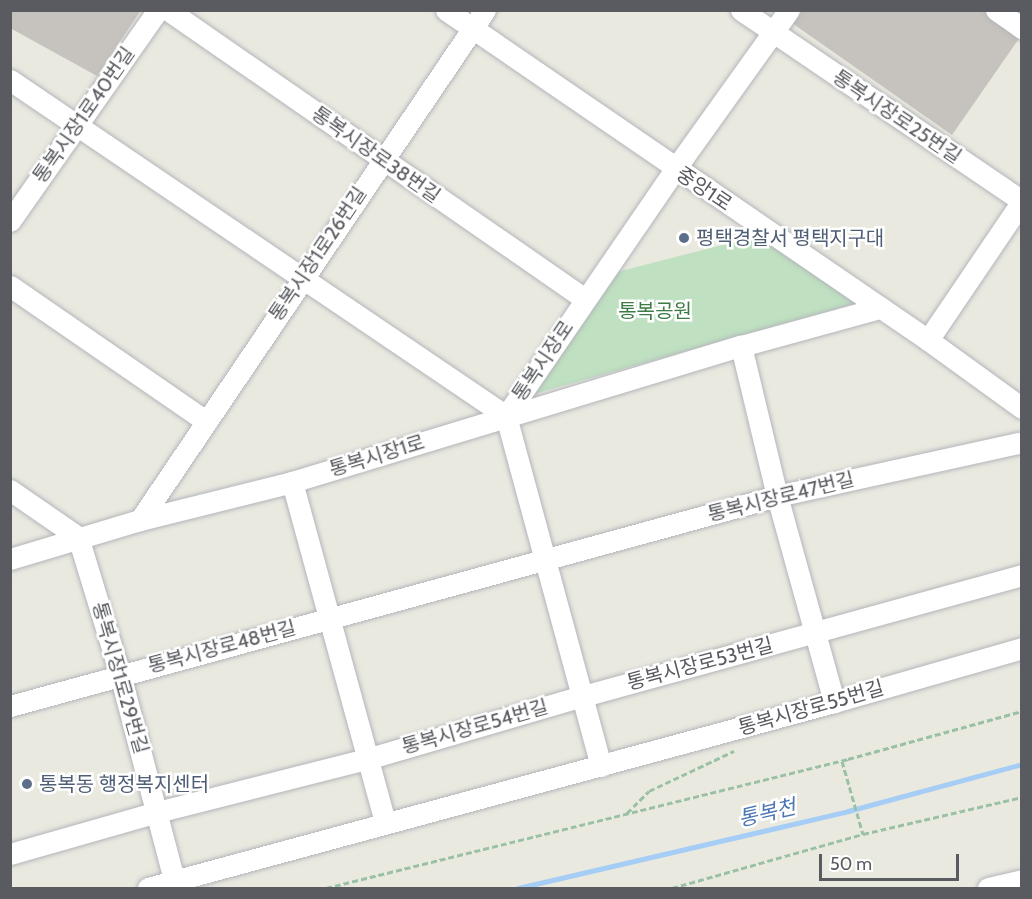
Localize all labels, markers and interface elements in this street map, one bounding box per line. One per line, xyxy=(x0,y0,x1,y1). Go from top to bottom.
street label: 통복시장1로40번길 xyxy=(28,42,140,188)
street label: 통복시장로25번길 xyxy=(828,65,966,169)
street label: 통복시장로38번길 xyxy=(307,102,445,208)
street label: 중앙1로 xyxy=(672,162,736,216)
street label: 통복시장1로26번길 xyxy=(264,182,372,326)
place label: 평택경찰서 평택지구대 xyxy=(696,226,884,250)
marker: 평택경찰서 평택지구대 xyxy=(677,231,691,245)
park label: 통복공원 xyxy=(618,299,692,323)
street label: 통복시장로 xyxy=(507,316,579,406)
street label: 통복시장1로 xyxy=(326,430,428,482)
street label: 통복시장로47번길 xyxy=(705,467,857,527)
street label: 통복시장1로29번길 xyxy=(87,599,153,757)
street label: 통복시장로48번길 xyxy=(145,616,299,678)
street label: 통복시장로53번길 xyxy=(624,633,776,695)
street label: 통복시장로55번길 xyxy=(735,676,887,740)
street label: 통복시장로54번길 xyxy=(399,695,551,759)
place label: 통복동 행정복지센터 xyxy=(39,772,209,796)
marker: 통복동 행정복지센터 xyxy=(20,777,34,791)
water label: 통복천 xyxy=(736,794,798,832)
scale bar xyxy=(822,842,962,880)
text: 50 m xyxy=(830,853,872,875)

